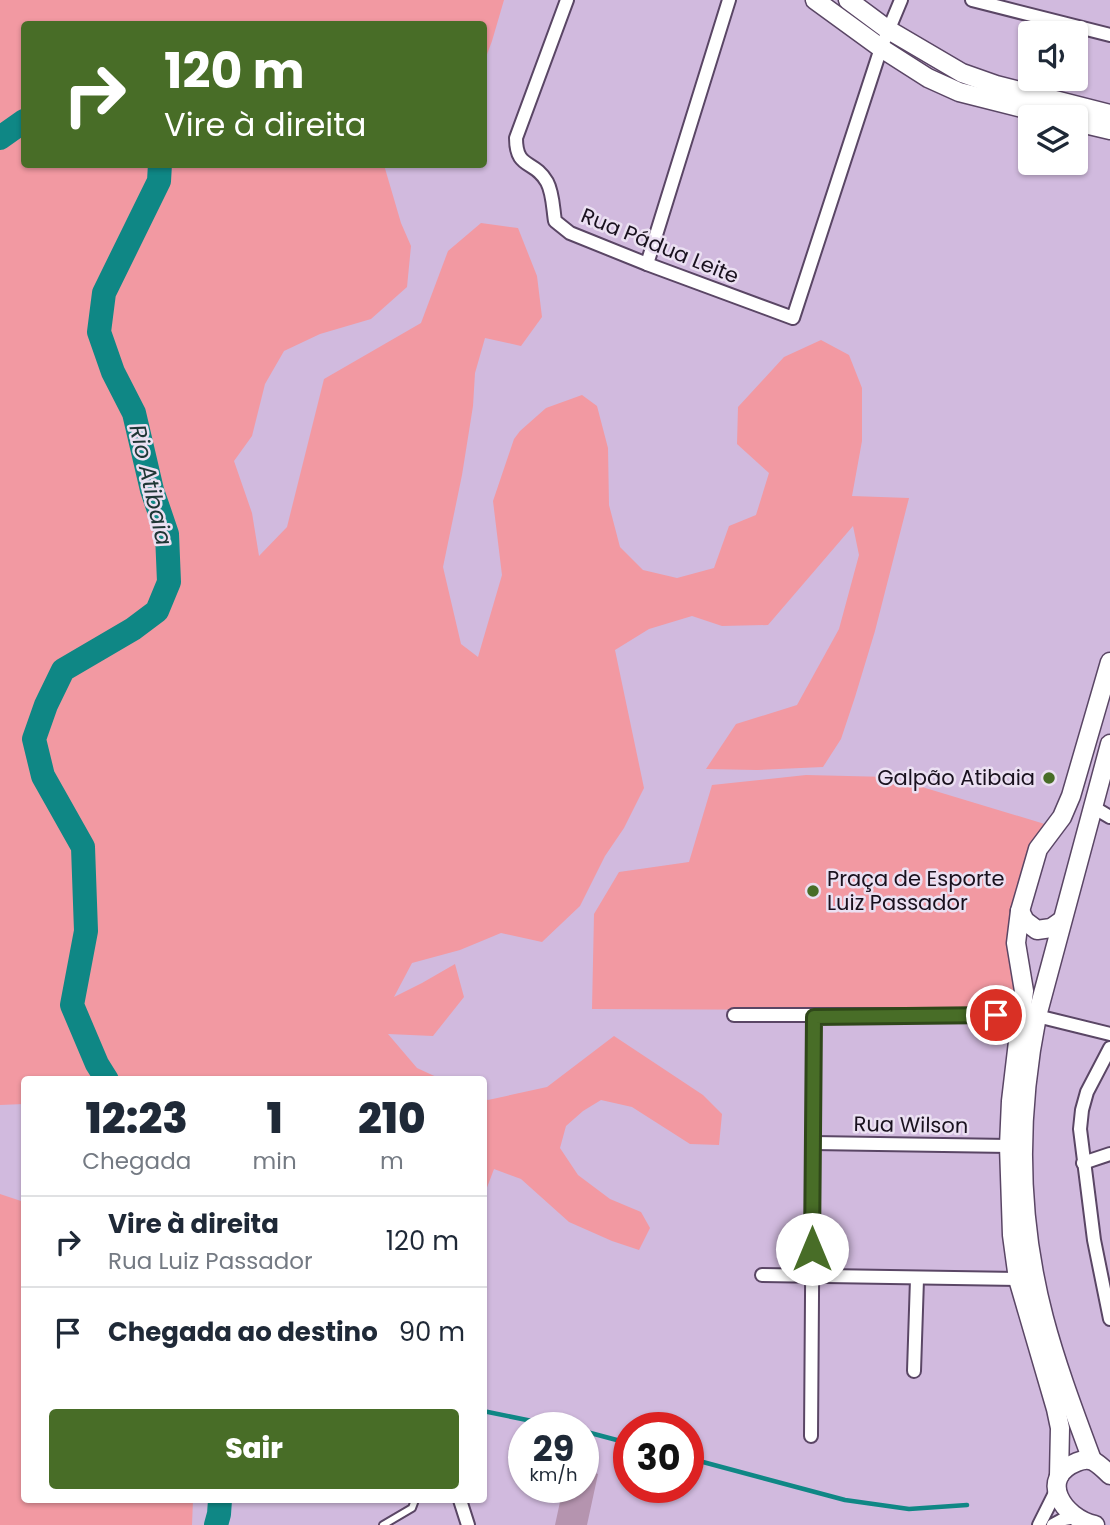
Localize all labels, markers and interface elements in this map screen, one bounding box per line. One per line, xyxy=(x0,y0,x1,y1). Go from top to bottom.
map controls xyxy=(1018,21,1088,175)
button: sound xyxy=(1018,21,1088,91)
text: 120 m xyxy=(164,37,305,105)
icon: right xyxy=(49,49,140,140)
text: Vire à direita xyxy=(164,102,366,147)
button: layers xyxy=(1018,105,1088,175)
street label: Rua Pádua Leite xyxy=(577,201,743,290)
water label: Rio Atibaia xyxy=(122,421,180,549)
place label: Galpão Atibaia xyxy=(877,763,1035,792)
marker: Galpão Atibaia xyxy=(1041,770,1057,786)
place label: Praça de Esporte Luiz Passador xyxy=(827,864,1004,917)
marker: Praça de Esporte Luiz Passador xyxy=(805,883,821,899)
pin xyxy=(966,985,1026,1045)
icon: arrive xyxy=(977,996,1015,1034)
text: 12:23 xyxy=(86,1089,188,1148)
text: 1 xyxy=(266,1089,283,1148)
text: 210 xyxy=(358,1089,426,1148)
street label: Rua Wilson xyxy=(853,1109,969,1140)
text: Chegada xyxy=(82,1145,191,1177)
text: min xyxy=(253,1145,297,1177)
text: m xyxy=(380,1145,404,1177)
text: Vire à direita xyxy=(108,1206,279,1242)
position arrow xyxy=(775,1212,849,1286)
icon: right xyxy=(49,1223,87,1261)
text: 120 m xyxy=(386,1223,459,1259)
text: Rua Luiz Passador xyxy=(108,1245,313,1277)
icon: arrive xyxy=(49,1314,87,1352)
text: Chegada ao destino xyxy=(108,1314,378,1350)
text: 90 m xyxy=(399,1314,465,1350)
button: Sair xyxy=(49,1409,459,1489)
speed limit sign: 30 xyxy=(613,1412,704,1503)
text: 29 xyxy=(533,1424,574,1473)
text: km/h xyxy=(530,1462,577,1487)

